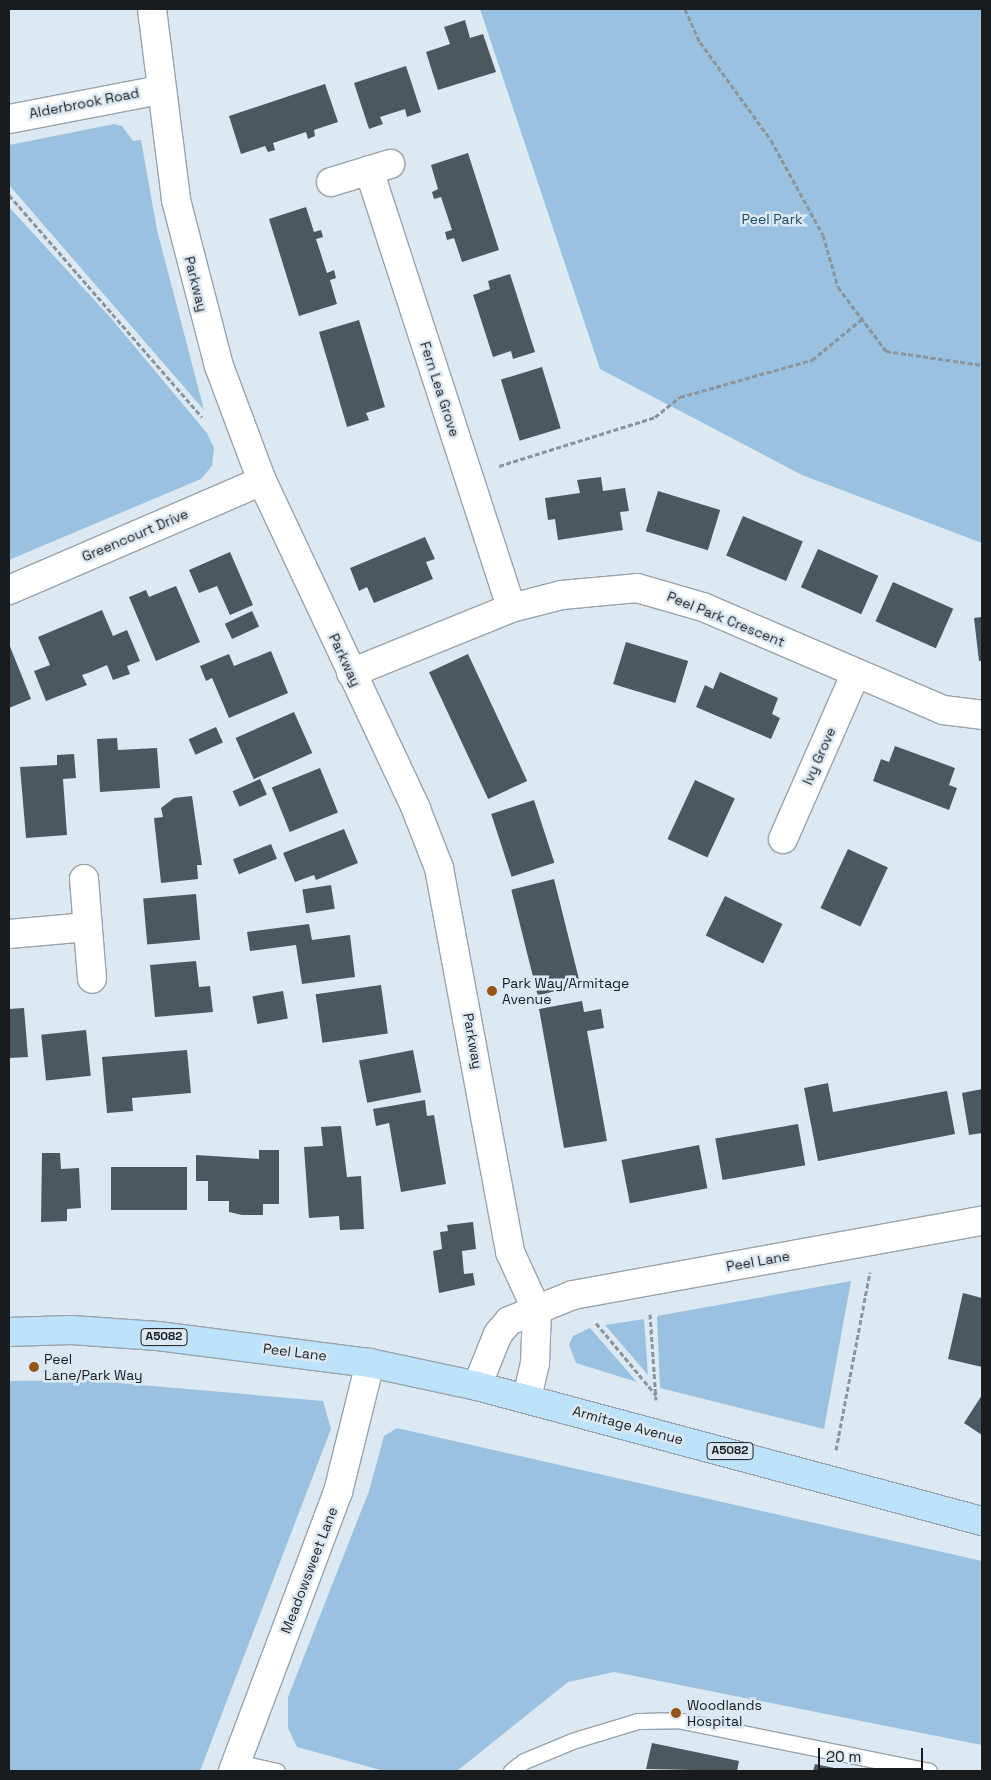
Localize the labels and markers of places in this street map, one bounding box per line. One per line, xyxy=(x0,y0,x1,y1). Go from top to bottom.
place label: Park Way/Armitage Avenue xyxy=(502,975,629,1008)
marker: Park Way/Armitage Avenue xyxy=(486,985,498,997)
place label: Peel Lane/Park Way xyxy=(44,1351,143,1384)
marker: Peel Lane/Park Way xyxy=(28,1361,40,1373)
place label: Woodlands Hospital xyxy=(687,1697,762,1730)
marker: Woodlands Hospital xyxy=(669,1706,683,1720)

